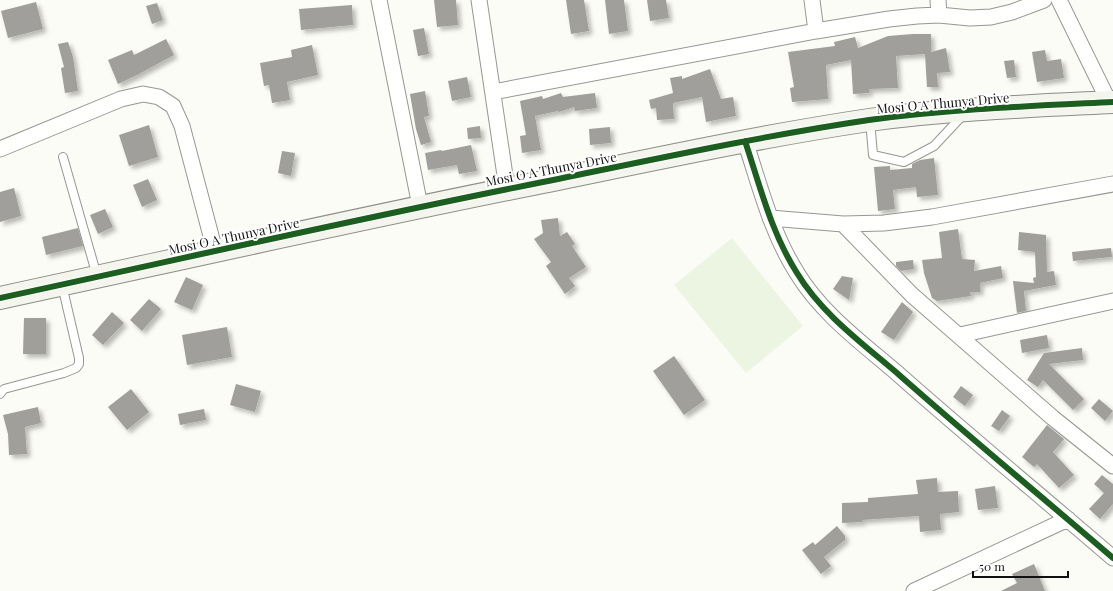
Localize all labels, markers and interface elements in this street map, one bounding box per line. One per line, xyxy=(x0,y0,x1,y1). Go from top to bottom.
street label: Mosi O A Thunya Drive xyxy=(876,88,1011,117)
street label: Mosi O A Thunya Drive xyxy=(484,147,618,190)
street label: Mosi O A Thunya Drive xyxy=(167,213,301,258)
scale bar xyxy=(973,553,1068,579)
text: 50 m xyxy=(979,558,1005,574)

